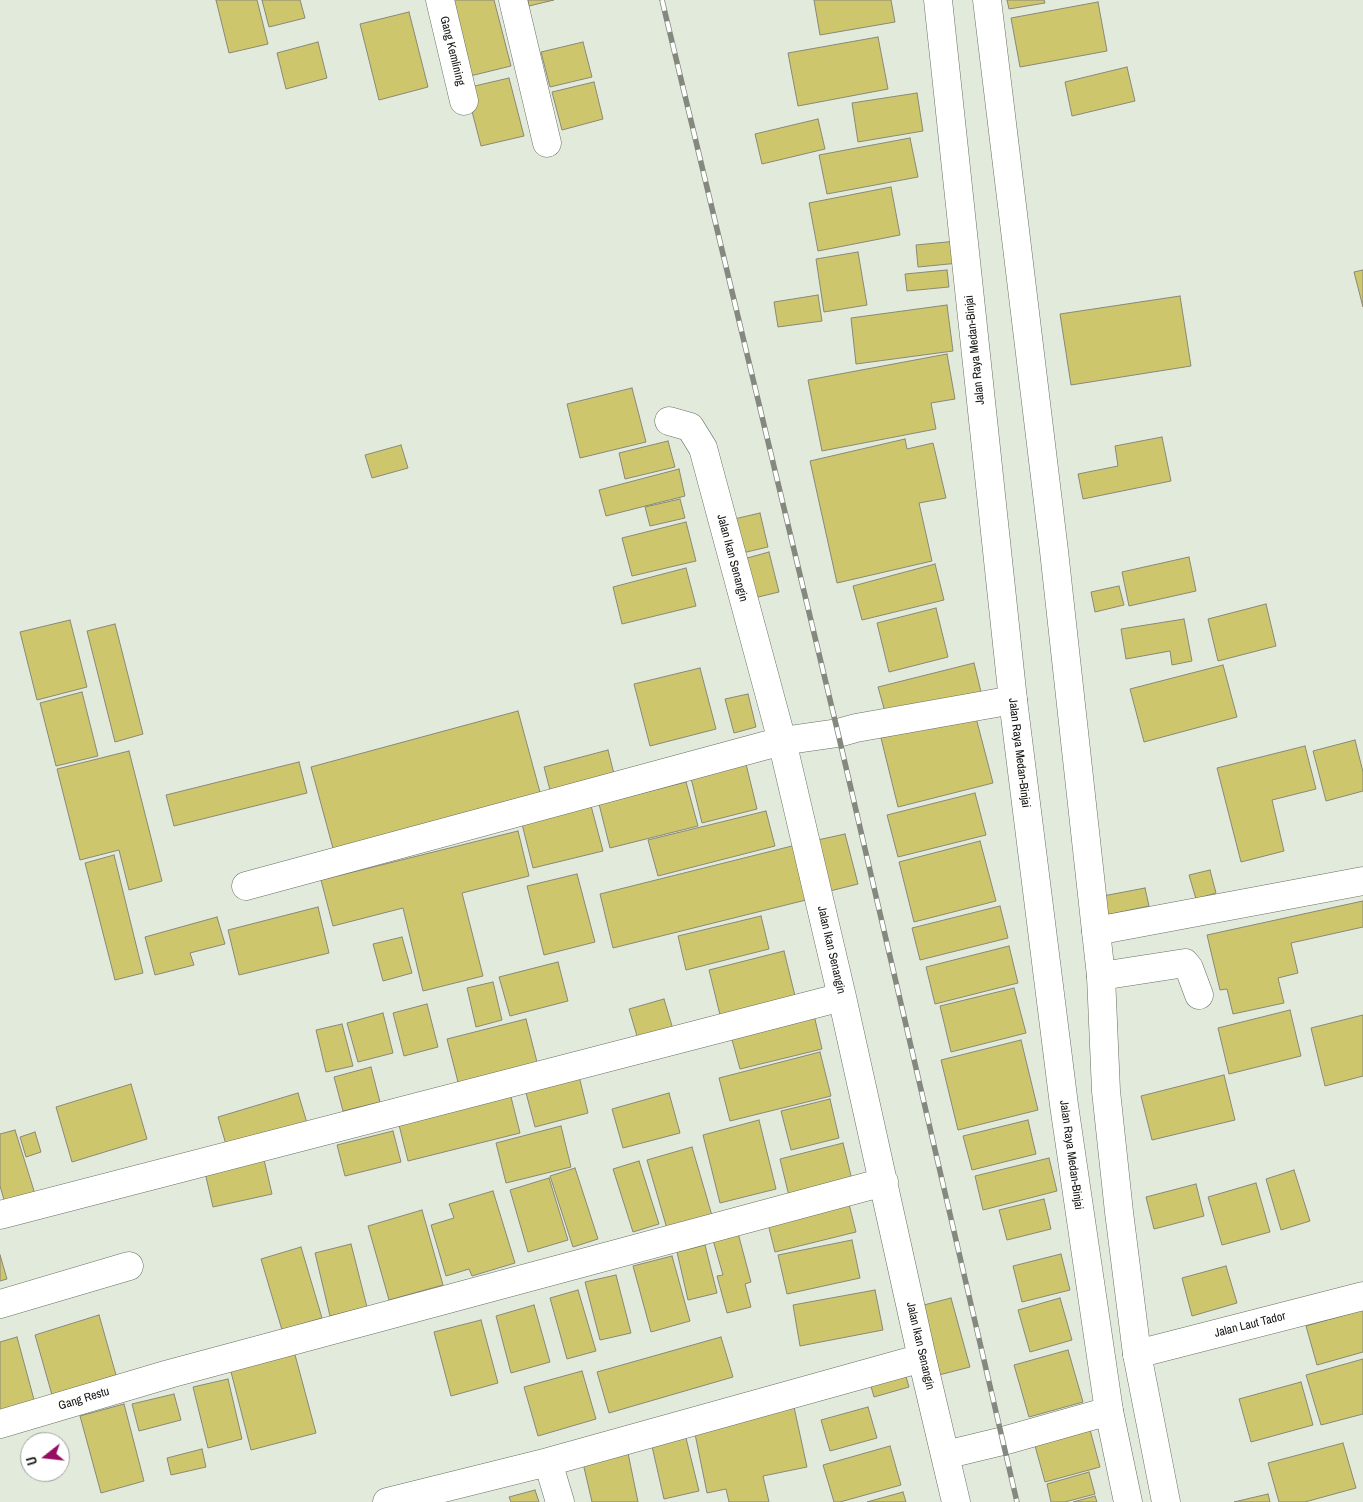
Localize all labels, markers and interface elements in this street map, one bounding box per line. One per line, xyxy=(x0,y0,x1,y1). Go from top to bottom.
street label: Gang Kemlining xyxy=(436,15,468,87)
street label: Jalan Raya Medan-Binjai xyxy=(962,294,988,406)
street label: Jalan Ikan Senangin xyxy=(713,513,751,603)
street label: Jalan Raya Medan-Binjai xyxy=(1005,697,1033,809)
street label: Jalan Ikan Senangin xyxy=(814,905,848,995)
street label: Jalan Raya Medan-Binjai xyxy=(1056,1099,1086,1211)
street label: Jalan Ikan Senangin xyxy=(903,1301,937,1391)
street label: Jalan Laut Tador xyxy=(1213,1309,1287,1341)
street label: Gang Restu xyxy=(57,1384,111,1414)
north arrow xyxy=(20,1432,70,1482)
text: U xyxy=(22,1454,41,1467)

